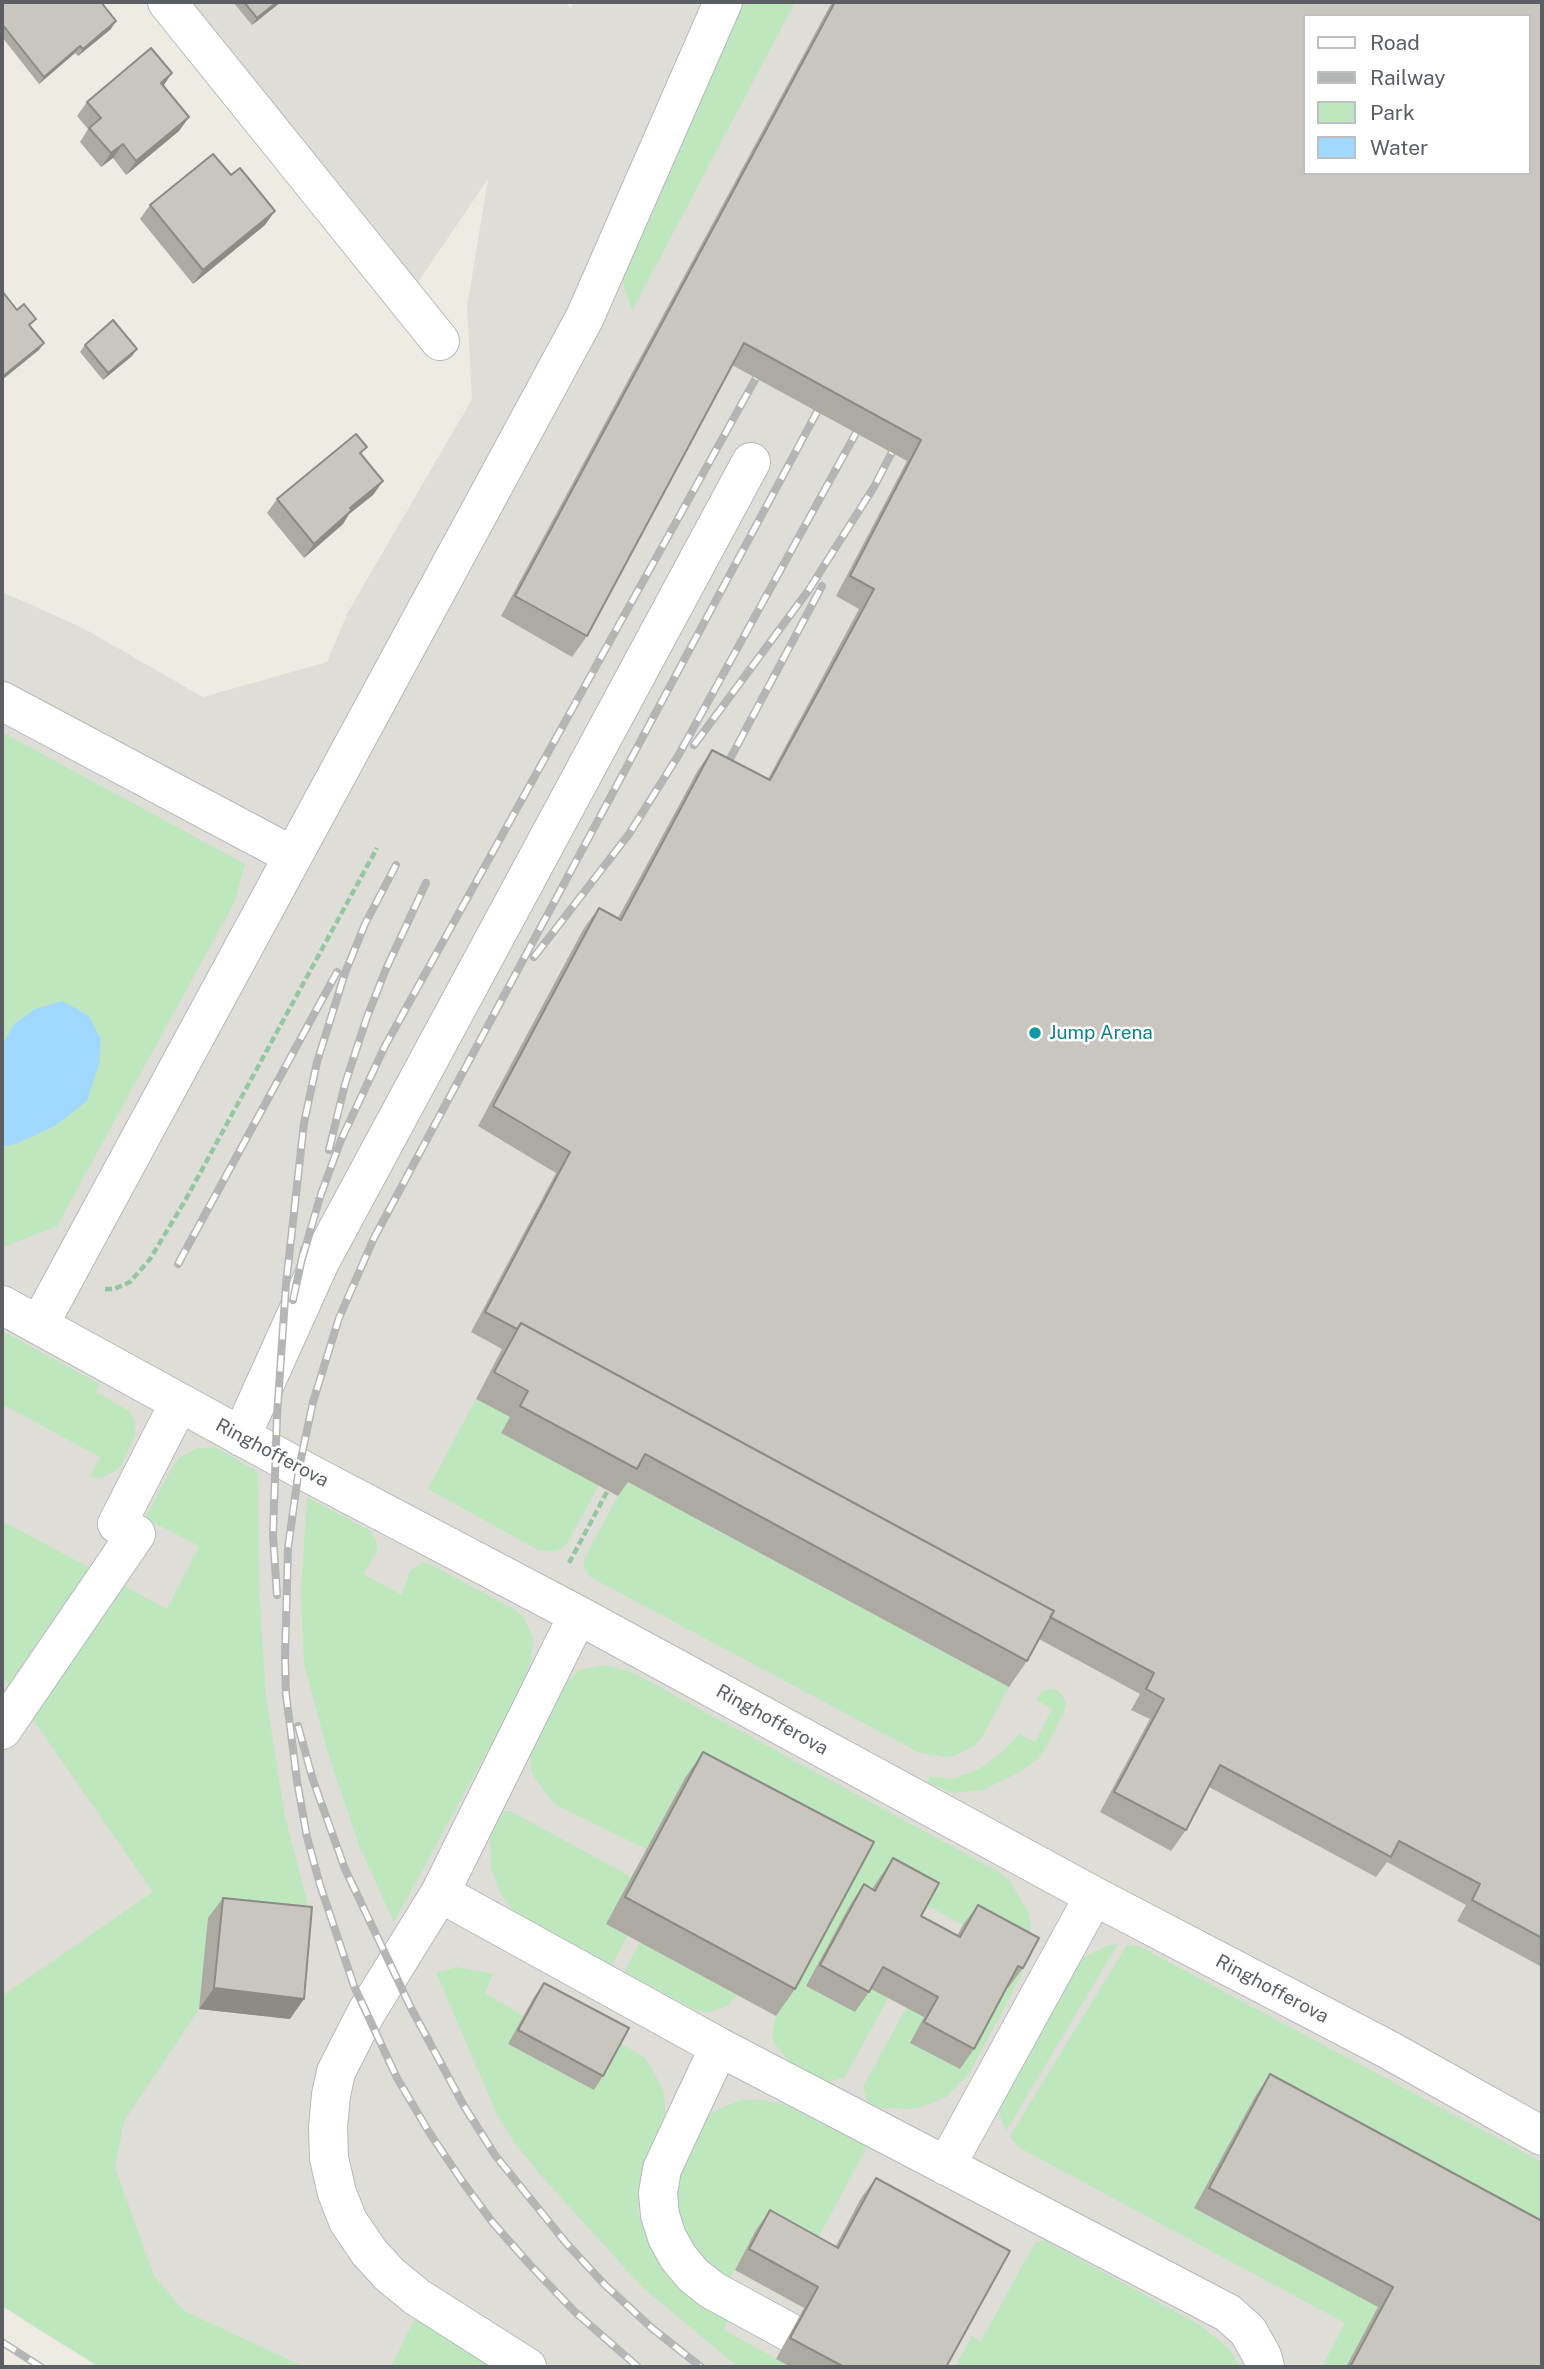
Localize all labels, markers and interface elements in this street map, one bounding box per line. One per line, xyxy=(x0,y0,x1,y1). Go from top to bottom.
legend xyxy=(1302,14,1530,175)
text: Road xyxy=(1370,30,1420,55)
text: Railway xyxy=(1370,65,1446,90)
text: Park xyxy=(1370,100,1415,125)
text: Water xyxy=(1370,135,1428,160)
place label: Jump Arena xyxy=(1049,1022,1153,1044)
marker: Jump Arena xyxy=(1027,1025,1043,1041)
street label: Ringhofferova xyxy=(212,1414,332,1492)
street label: Ringhofferova xyxy=(712,1680,832,1760)
street label: Ringhofferova xyxy=(1212,1950,1332,2028)

